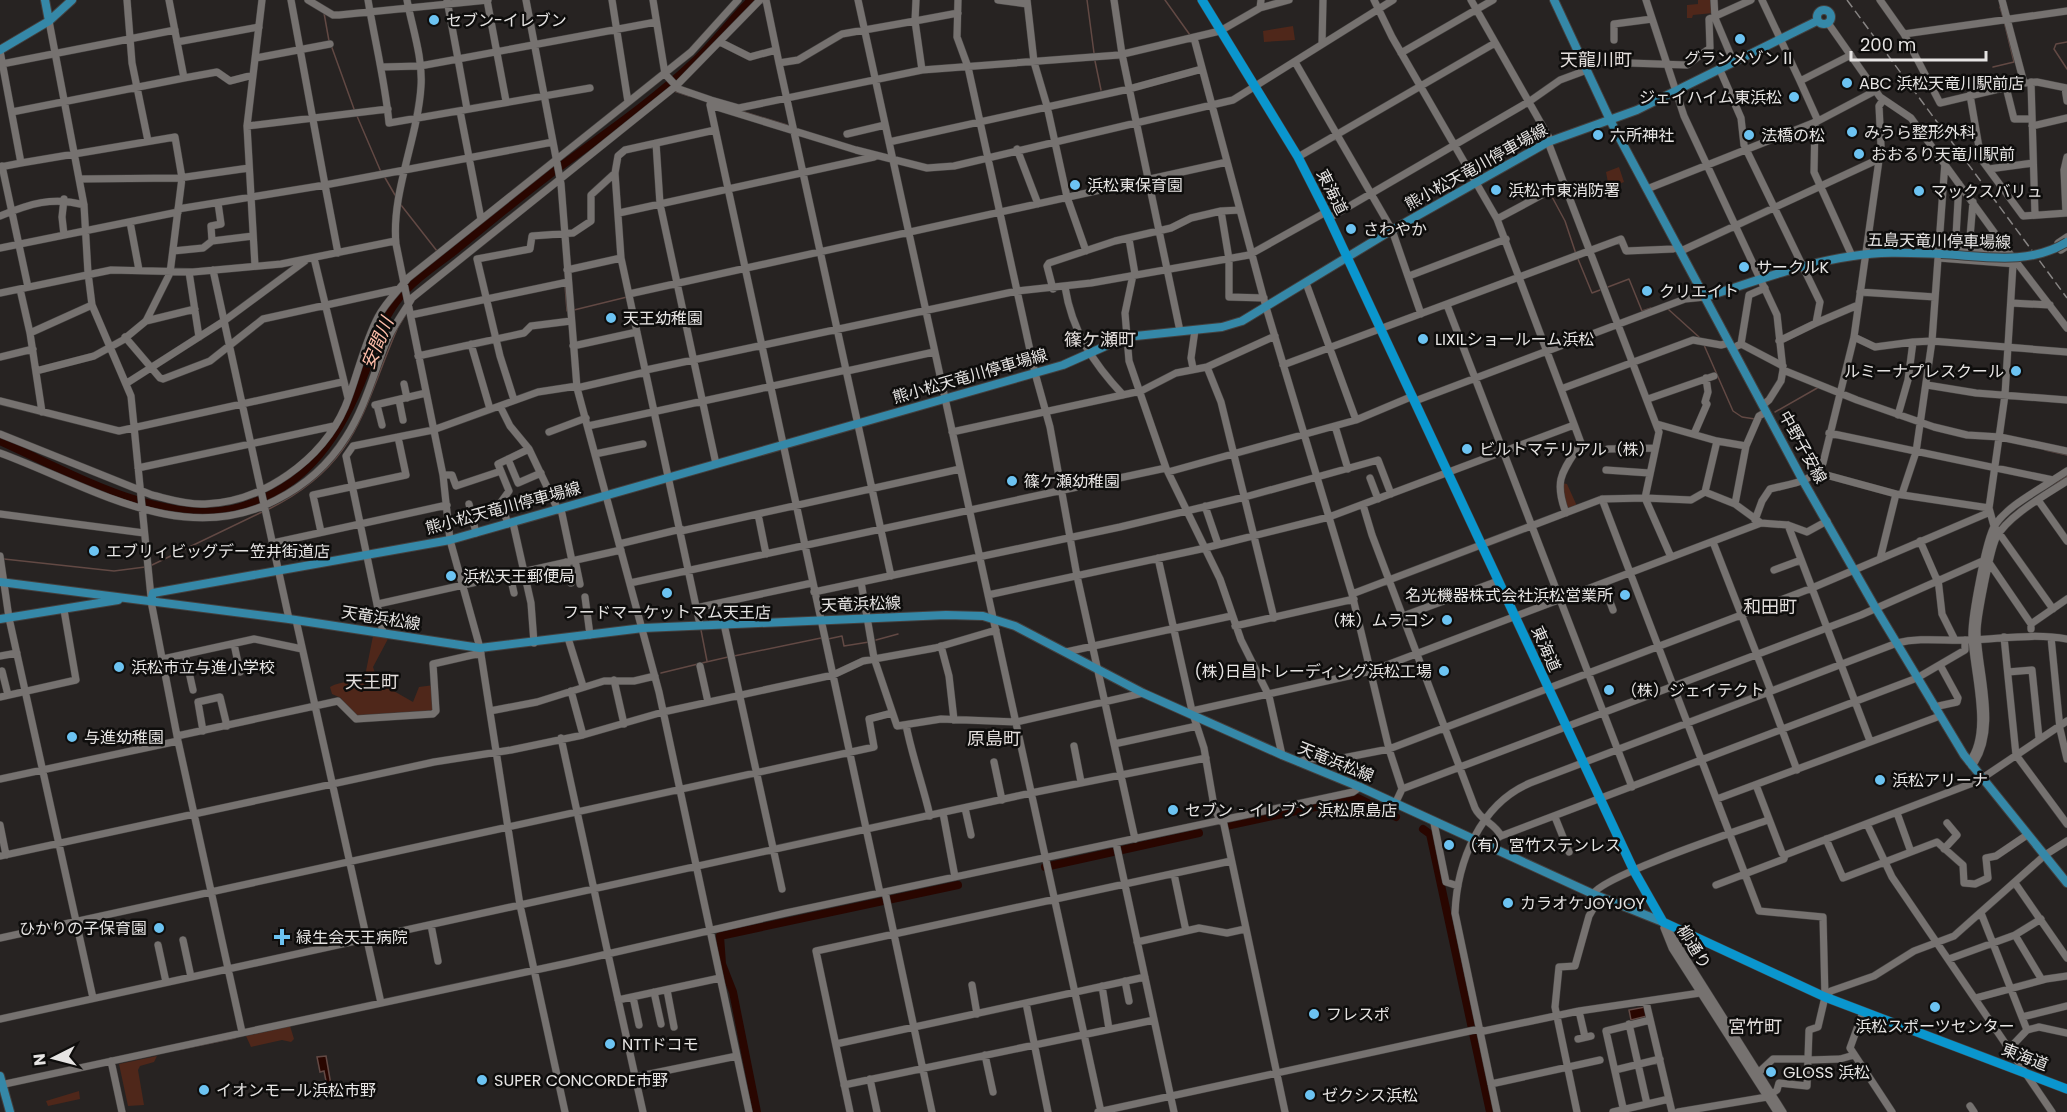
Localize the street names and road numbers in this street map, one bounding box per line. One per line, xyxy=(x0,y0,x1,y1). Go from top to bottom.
street label: 熊小松天竜川停車場線 xyxy=(1400,118,1552,216)
street label: 東海道 xyxy=(1311,165,1353,219)
street label: 五島天竜川停車場線 xyxy=(1867,228,2011,254)
street label: 熊小松天竜川停車場線 xyxy=(890,343,1050,409)
street label: 中野子安線 xyxy=(1774,406,1832,488)
street label: 熊小松天竜川停車場線 xyxy=(423,476,583,540)
street label: 天竜浜松線 xyxy=(821,591,901,617)
street label: 天竜浜松線 xyxy=(340,600,422,636)
street label: 東海道 xyxy=(1526,622,1566,676)
street label: 天竜浜松線 xyxy=(1295,736,1377,788)
street label: 柳通り xyxy=(1672,921,1716,973)
street label: 東海道 xyxy=(1998,1038,2052,1076)

